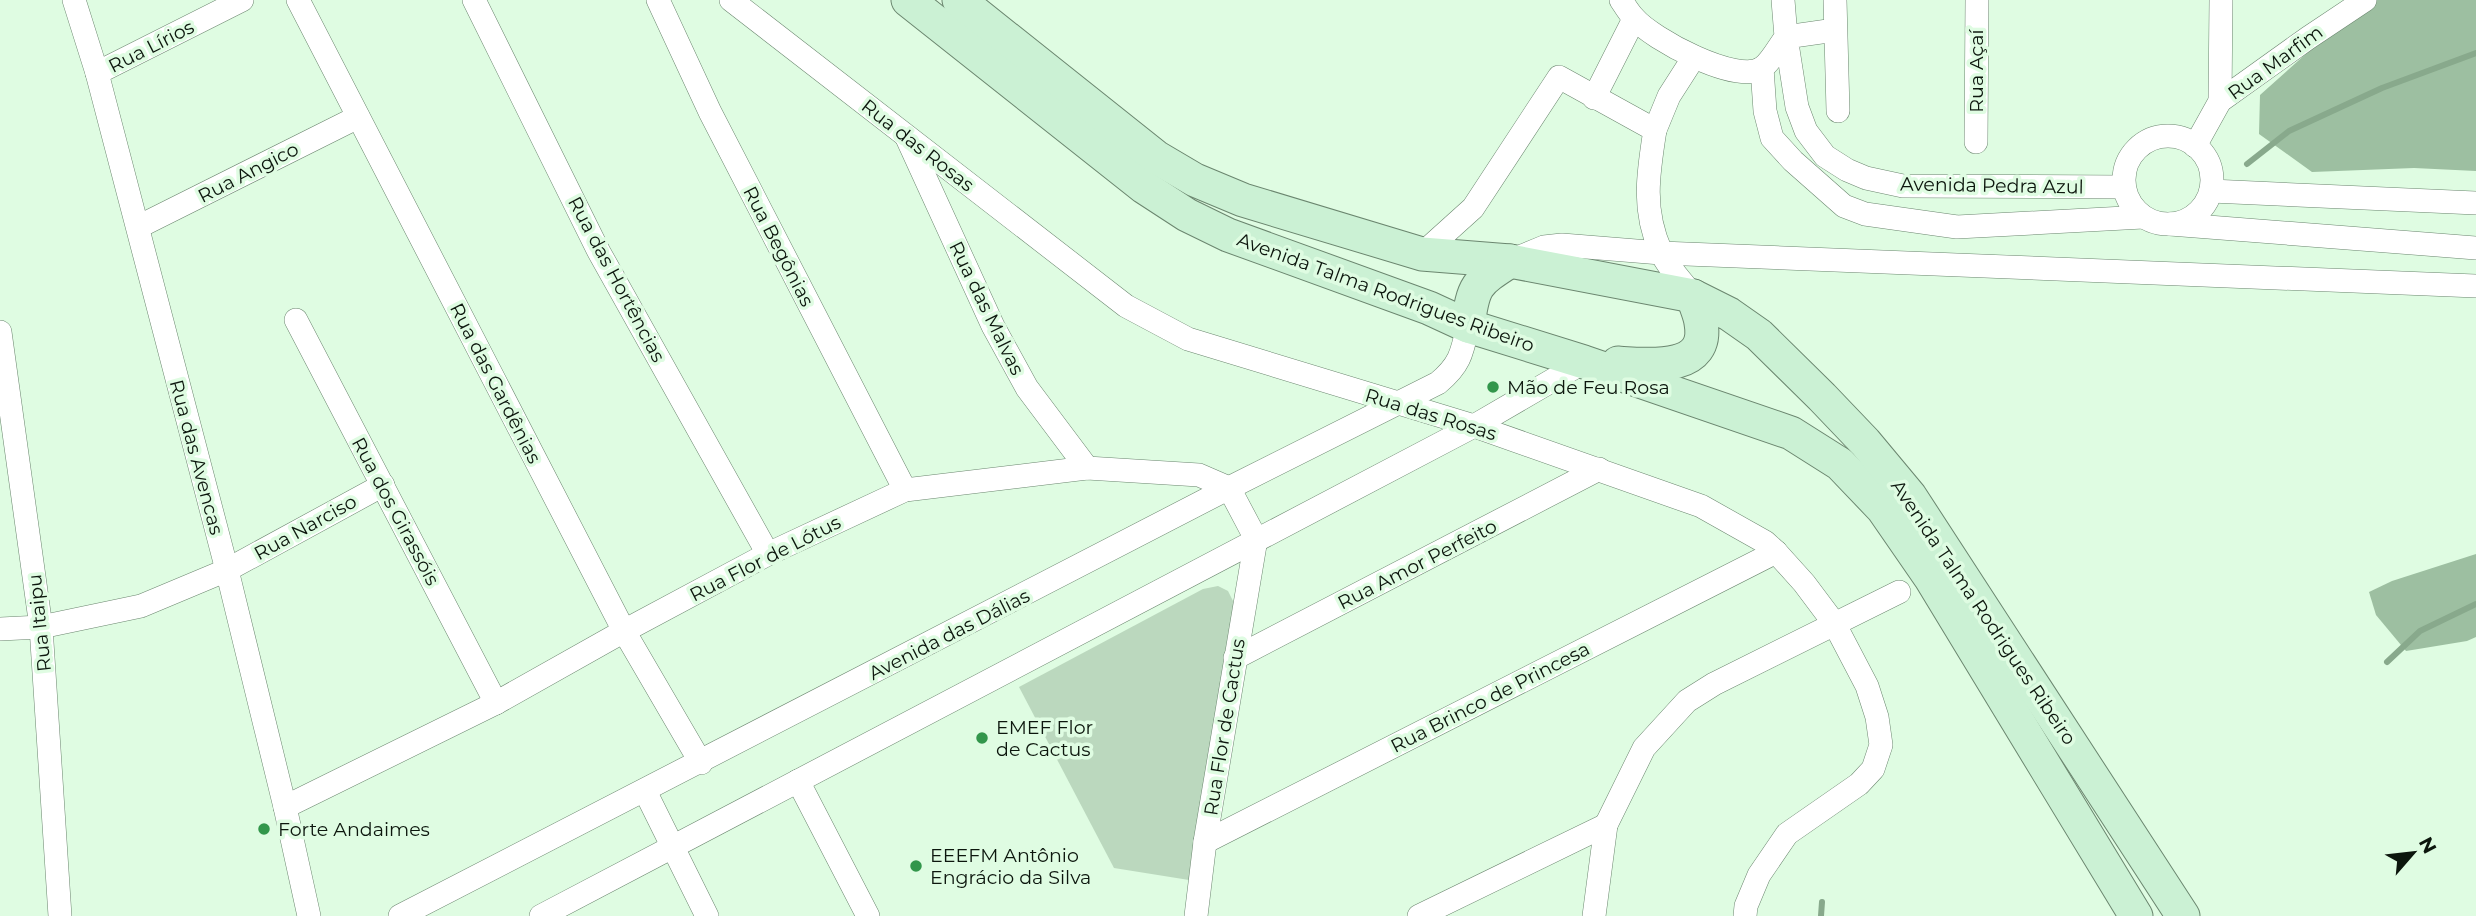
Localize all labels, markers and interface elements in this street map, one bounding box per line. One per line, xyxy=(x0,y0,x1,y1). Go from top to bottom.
street label: Rua Lírios xyxy=(105,15,198,78)
street label: Rua Marfim xyxy=(2223,20,2327,105)
street label: Rua Açaí xyxy=(1965,28,1988,113)
street label: Rua das Rosas xyxy=(857,94,979,196)
street label: Rua Angico xyxy=(194,137,302,208)
street label: Avenida Pedra Azul xyxy=(1900,172,2084,199)
street label: Rua Begônias xyxy=(738,182,819,310)
street label: Rua das Hortências xyxy=(563,193,670,366)
street label: Avenida Talma Rodrigues Ribeiro xyxy=(1234,228,1538,357)
street label: Rua das Malvas xyxy=(944,238,1029,379)
street label: Rua das Gardênias xyxy=(445,299,546,467)
place label: Mão de Feu Rosa xyxy=(1507,376,1670,399)
street label: Rua das Avencas xyxy=(165,377,228,537)
marker: Mão de Feu Rosa xyxy=(1485,379,1501,395)
street label: Rua das Rosas xyxy=(1362,384,1499,445)
street label: Rua dos Girassóis xyxy=(347,433,444,589)
street label: Avenida Talma Rodrigues Ribeiro xyxy=(1886,475,2081,749)
street label: Rua Narciso xyxy=(250,490,361,565)
street label: Rua Flor de Lótus xyxy=(686,510,845,606)
street label: Rua Amor Perfeito xyxy=(1334,514,1501,615)
street label: Rua Itaipu xyxy=(23,573,56,673)
street label: Avenida das Dálias xyxy=(865,584,1034,685)
street label: Rua Flor de Cactus xyxy=(1199,637,1250,817)
street label: Rua Brinco de Princesa xyxy=(1387,637,1594,758)
place label: EMEF Flor de Cactus xyxy=(996,716,1093,761)
marker: EMEF Flor de Cactus xyxy=(974,730,990,746)
place label: Forte Andaimes xyxy=(278,818,430,841)
north arrow xyxy=(2378,818,2448,888)
marker: Forte Andaimes xyxy=(256,821,272,837)
text: N xyxy=(2414,833,2441,857)
place label: EEEFM Antônio Engrácio da Silva xyxy=(930,844,1091,889)
marker: EEEFM Antônio Engrácio da Silva xyxy=(908,858,924,874)

